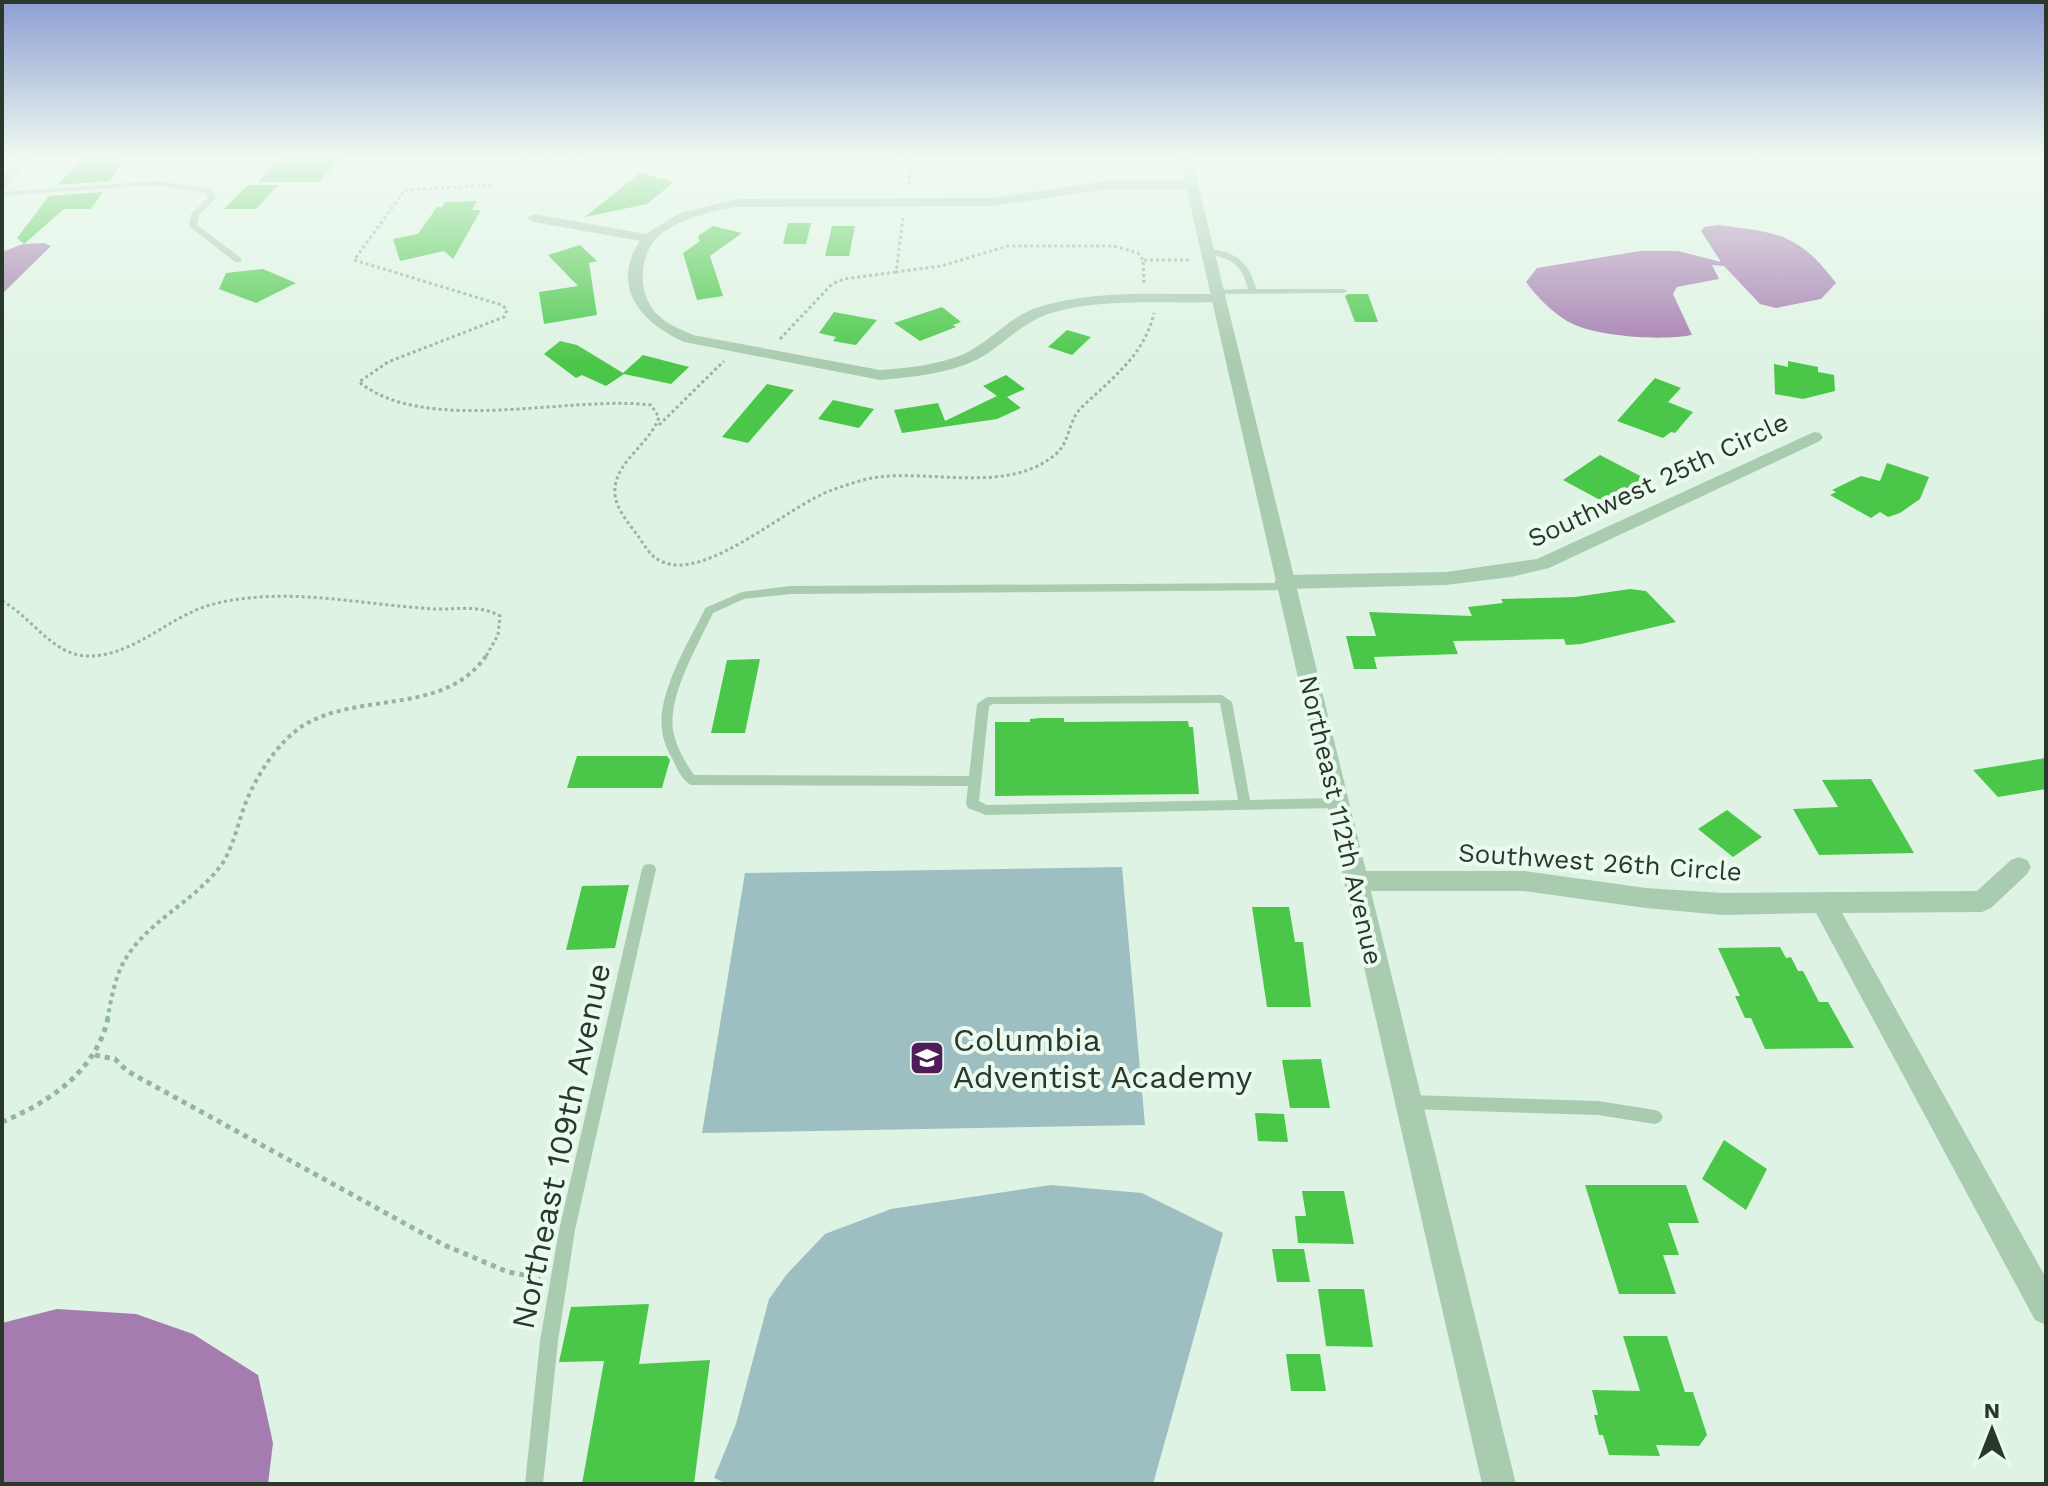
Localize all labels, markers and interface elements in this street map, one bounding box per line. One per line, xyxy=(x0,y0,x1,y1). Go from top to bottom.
street label: Southwest 25th Circle xyxy=(1523,407,1793,553)
street label: Northeast 112th Avenue xyxy=(1293,672,1389,968)
street label: Southwest 26th Circle xyxy=(1457,837,1743,887)
street label: Northeast 109th Avenue xyxy=(504,960,618,1332)
place label: Columbia Adventist Academy xyxy=(953,1021,1253,1096)
school or university icon: Columbia Adventist Academy xyxy=(908,1039,946,1077)
north arrow xyxy=(1952,1390,2032,1470)
text: N xyxy=(1984,1398,2000,1423)

